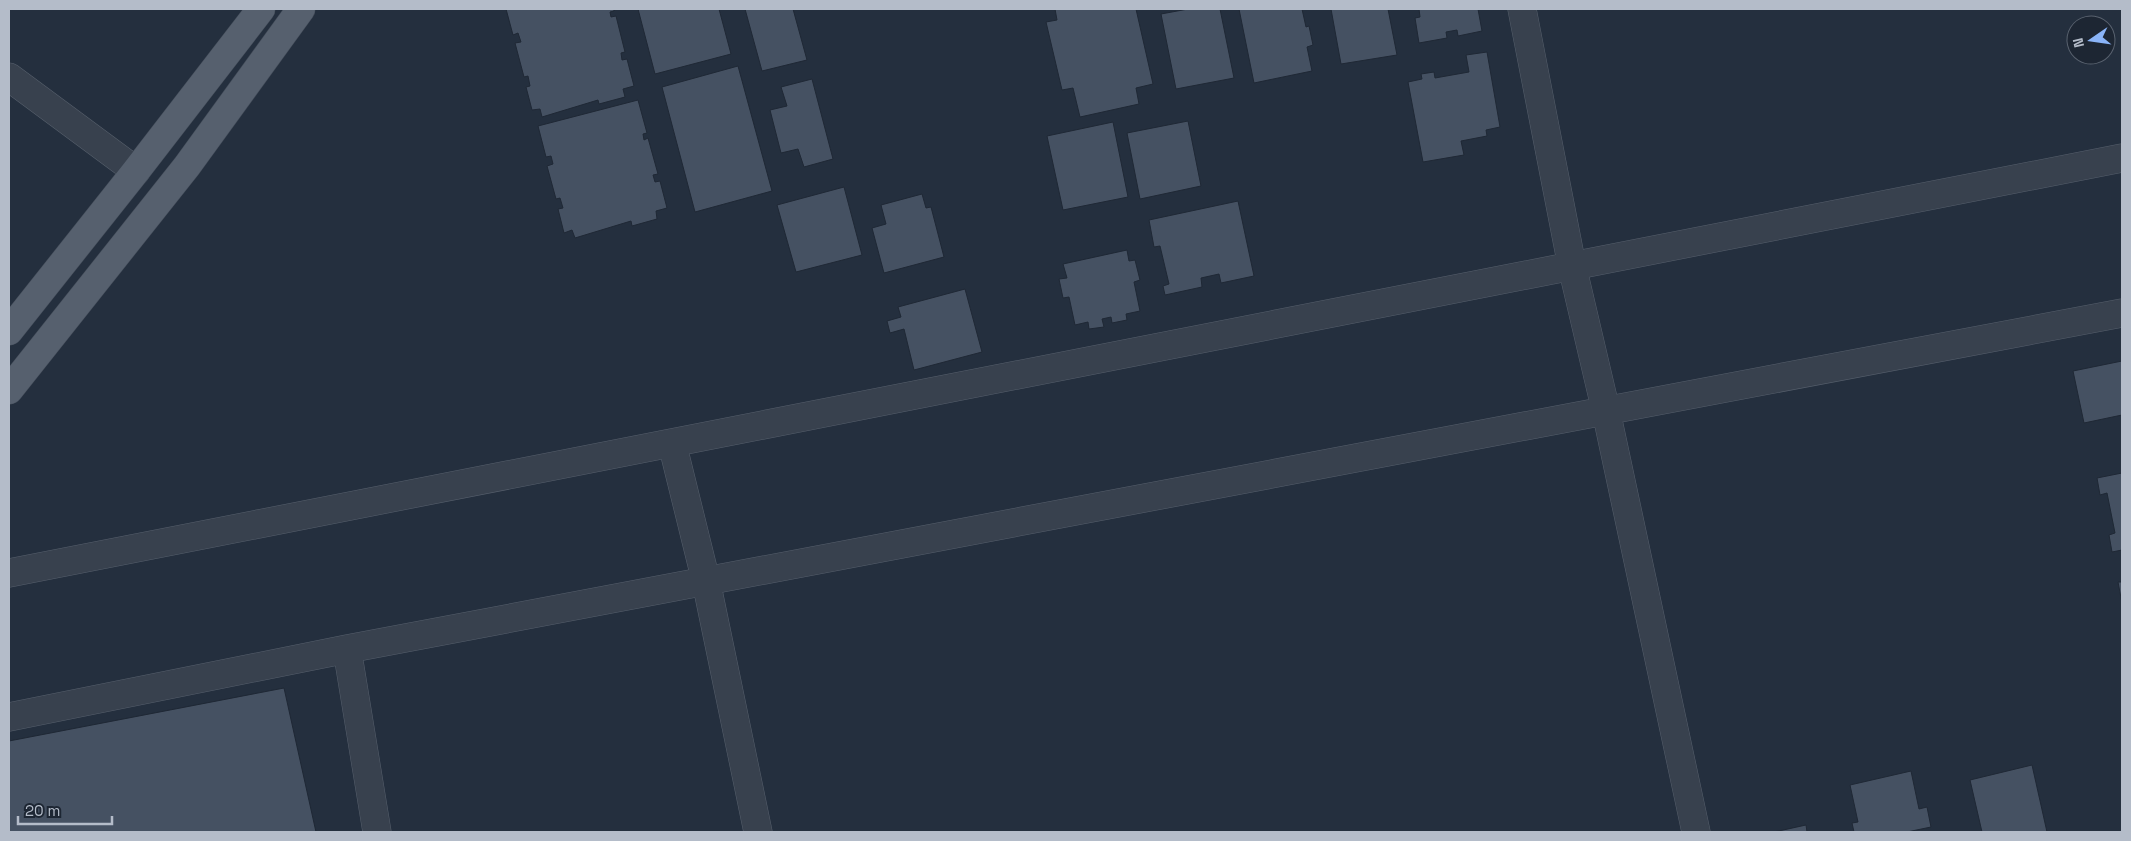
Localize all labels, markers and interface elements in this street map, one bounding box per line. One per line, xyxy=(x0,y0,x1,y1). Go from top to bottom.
north arrow xyxy=(2066,15,2116,65)
text: N xyxy=(2069,36,2088,50)
scale bar xyxy=(18,794,111,826)
text: 20 m xyxy=(25,801,60,820)

